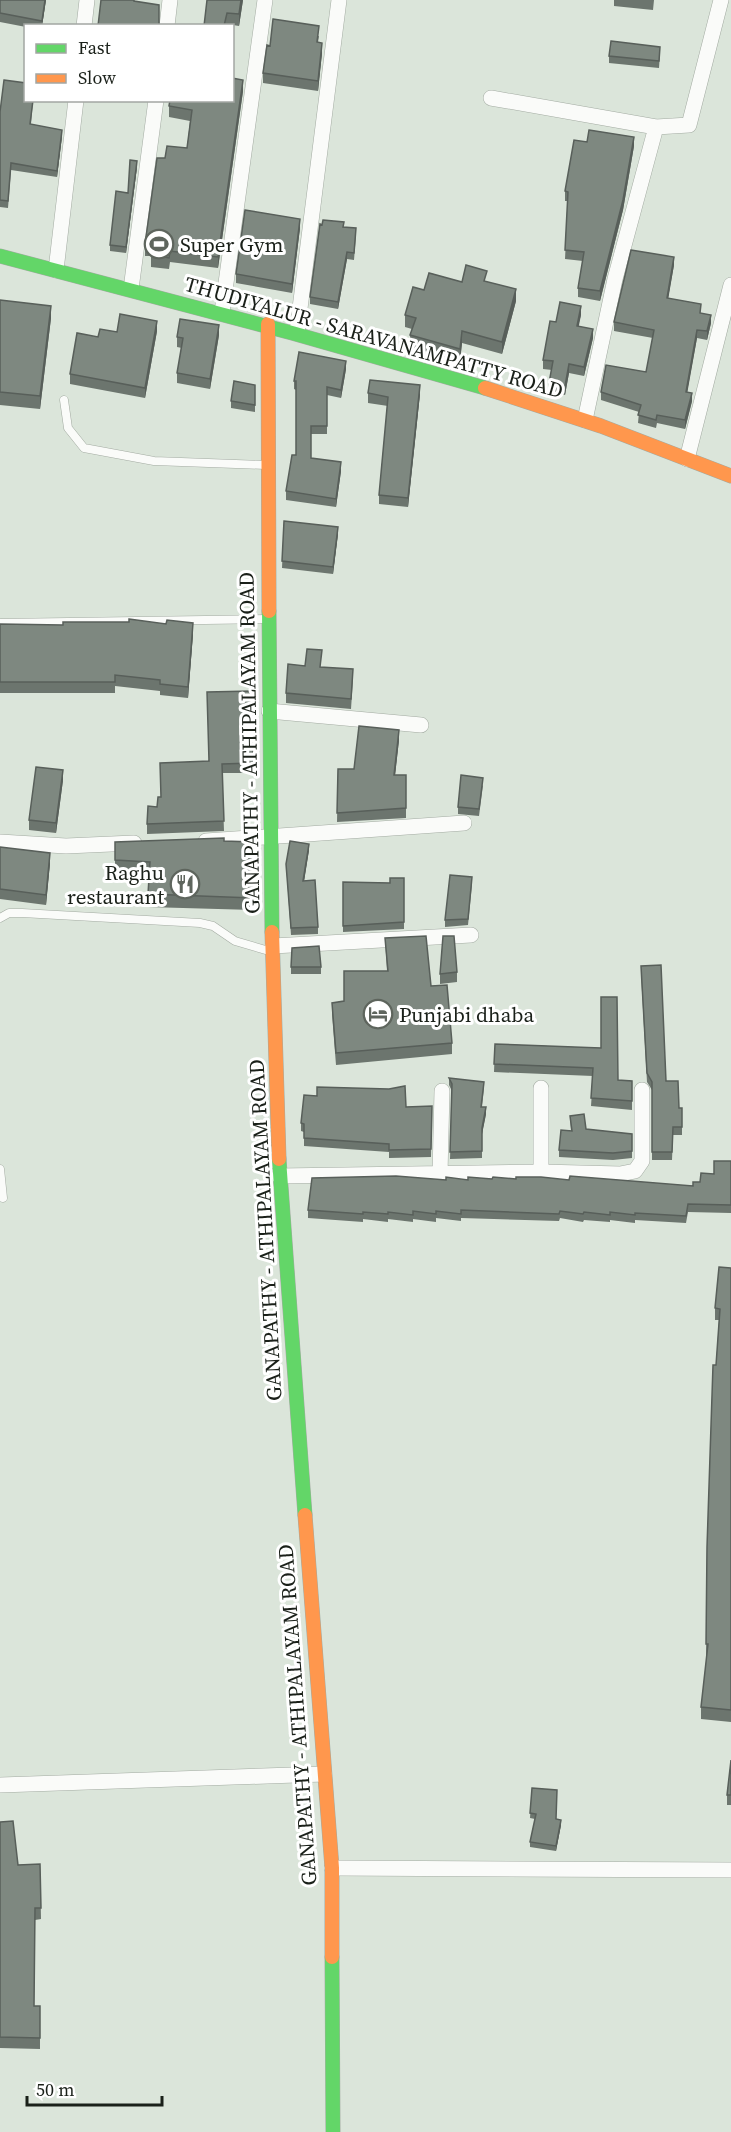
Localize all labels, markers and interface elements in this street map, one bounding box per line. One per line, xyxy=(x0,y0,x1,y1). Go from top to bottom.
legend xyxy=(24,24,234,102)
text: Fast xyxy=(78,35,111,60)
text: Slow xyxy=(78,65,116,90)
sports icon: Super Gym xyxy=(143,228,175,260)
place label: Super Gym xyxy=(180,230,283,259)
street label: THUDIYALUR - SARAVANAMPATTY ROAD xyxy=(181,269,567,405)
street label: GANAPATHY - ATHIPALAYAM ROAD xyxy=(232,572,266,914)
place label: Raghu restaurant xyxy=(67,858,164,911)
restaurant icon: Raghu restaurant xyxy=(169,868,201,900)
hotel icon: Punjabi dhaba xyxy=(362,998,394,1030)
place label: Punjabi dhaba xyxy=(399,1000,534,1029)
street label: GANAPATHY - ATHIPALAYAM ROAD xyxy=(242,1058,288,1402)
street label: GANAPATHY - ATHIPALAYAM ROAD xyxy=(271,1543,323,1887)
scale bar xyxy=(27,2069,162,2107)
text: 50 m xyxy=(36,2077,74,2102)

